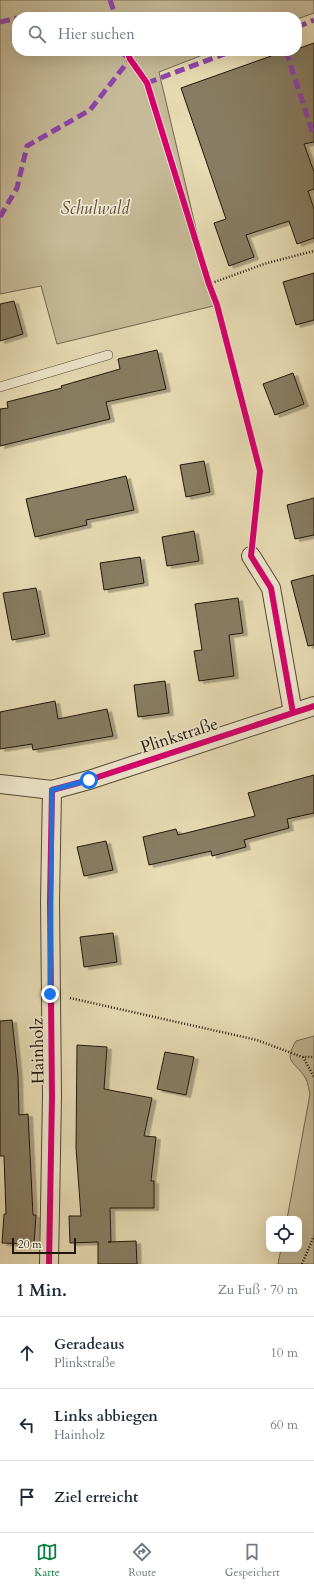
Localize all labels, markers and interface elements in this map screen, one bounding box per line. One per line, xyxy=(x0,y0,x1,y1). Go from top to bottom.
search box xyxy=(12,12,302,56)
icon: search xyxy=(26,23,48,45)
text: Hier suchen xyxy=(58,24,135,44)
park label: Schulwald xyxy=(61,197,130,220)
street label: Plinkstraße xyxy=(137,712,221,759)
route start xyxy=(80,771,98,789)
route end xyxy=(41,985,59,1003)
street label: Hainholz xyxy=(25,1017,50,1084)
map controls xyxy=(266,1216,302,1252)
button: locate xyxy=(266,1216,302,1252)
scale bar xyxy=(12,1236,76,1255)
text: 20 m xyxy=(18,1237,42,1252)
text: 1 Min. xyxy=(16,1279,67,1302)
text: Zu Fuß · 70 m xyxy=(218,1281,298,1299)
text: Geradeaus xyxy=(54,1334,124,1354)
icon: ahead xyxy=(16,1342,38,1364)
text: 10 m xyxy=(270,1344,298,1362)
text: Plinkstraße xyxy=(54,1354,115,1372)
text: Links abbiegen xyxy=(54,1406,158,1426)
icon: left xyxy=(16,1414,38,1436)
text: 60 m xyxy=(270,1416,298,1434)
text: Hainholz xyxy=(54,1426,105,1444)
icon: arrive xyxy=(16,1486,38,1508)
text: Ziel erreicht xyxy=(54,1487,138,1507)
tab: Karte xyxy=(34,1541,60,1580)
tab: Route xyxy=(128,1541,156,1580)
tab: Gespeichert xyxy=(225,1541,280,1580)

